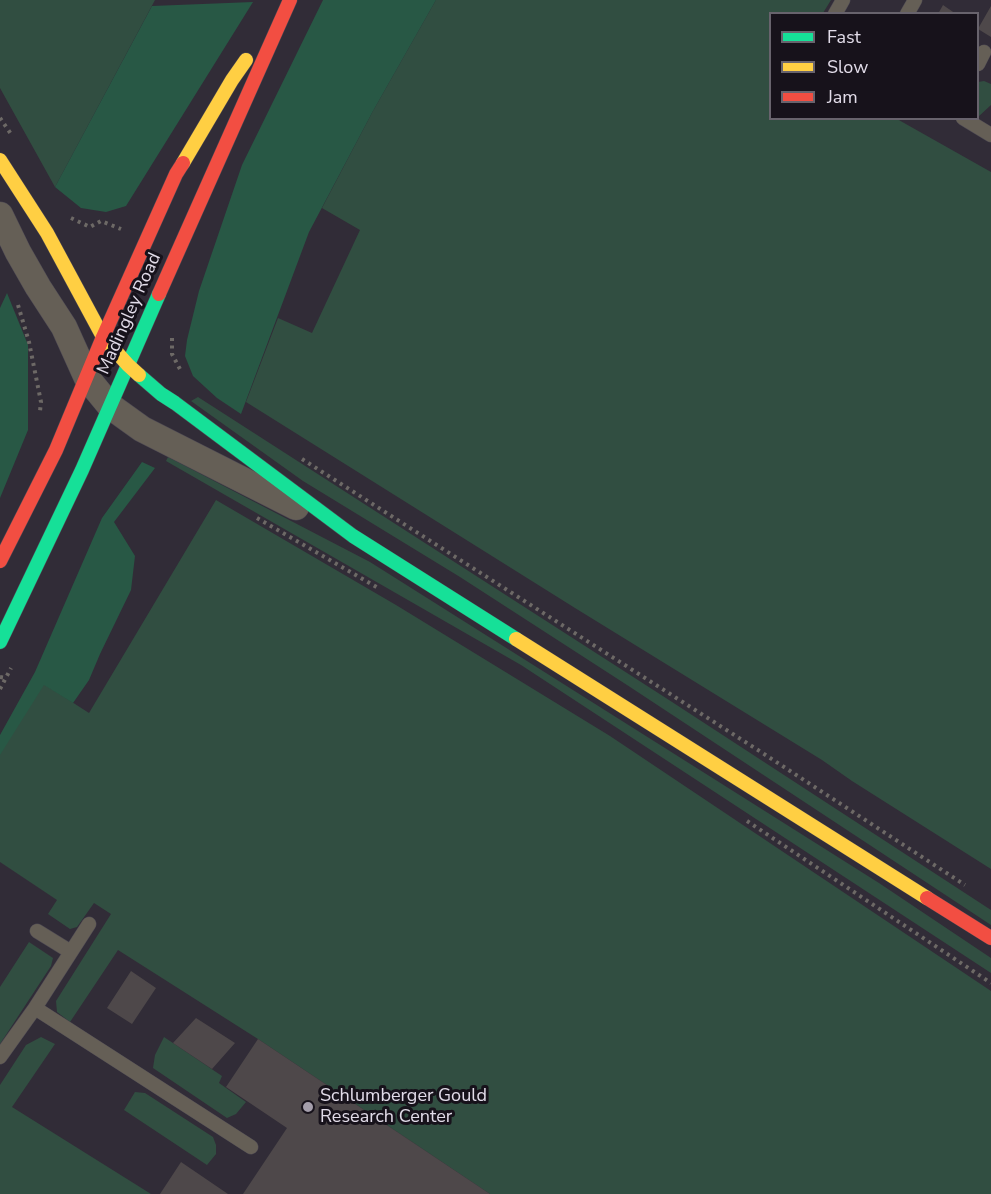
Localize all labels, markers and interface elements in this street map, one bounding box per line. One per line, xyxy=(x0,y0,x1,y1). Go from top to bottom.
legend xyxy=(769,12,979,120)
text: Fast xyxy=(827,25,861,49)
text: Slow xyxy=(827,55,868,79)
text: Jam xyxy=(827,85,858,109)
street label: Madingley Road xyxy=(94,250,166,378)
place label: Schlumberger Gould Research Center xyxy=(320,1086,487,1128)
marker: Schlumberger Gould Research Center xyxy=(301,1100,315,1114)

